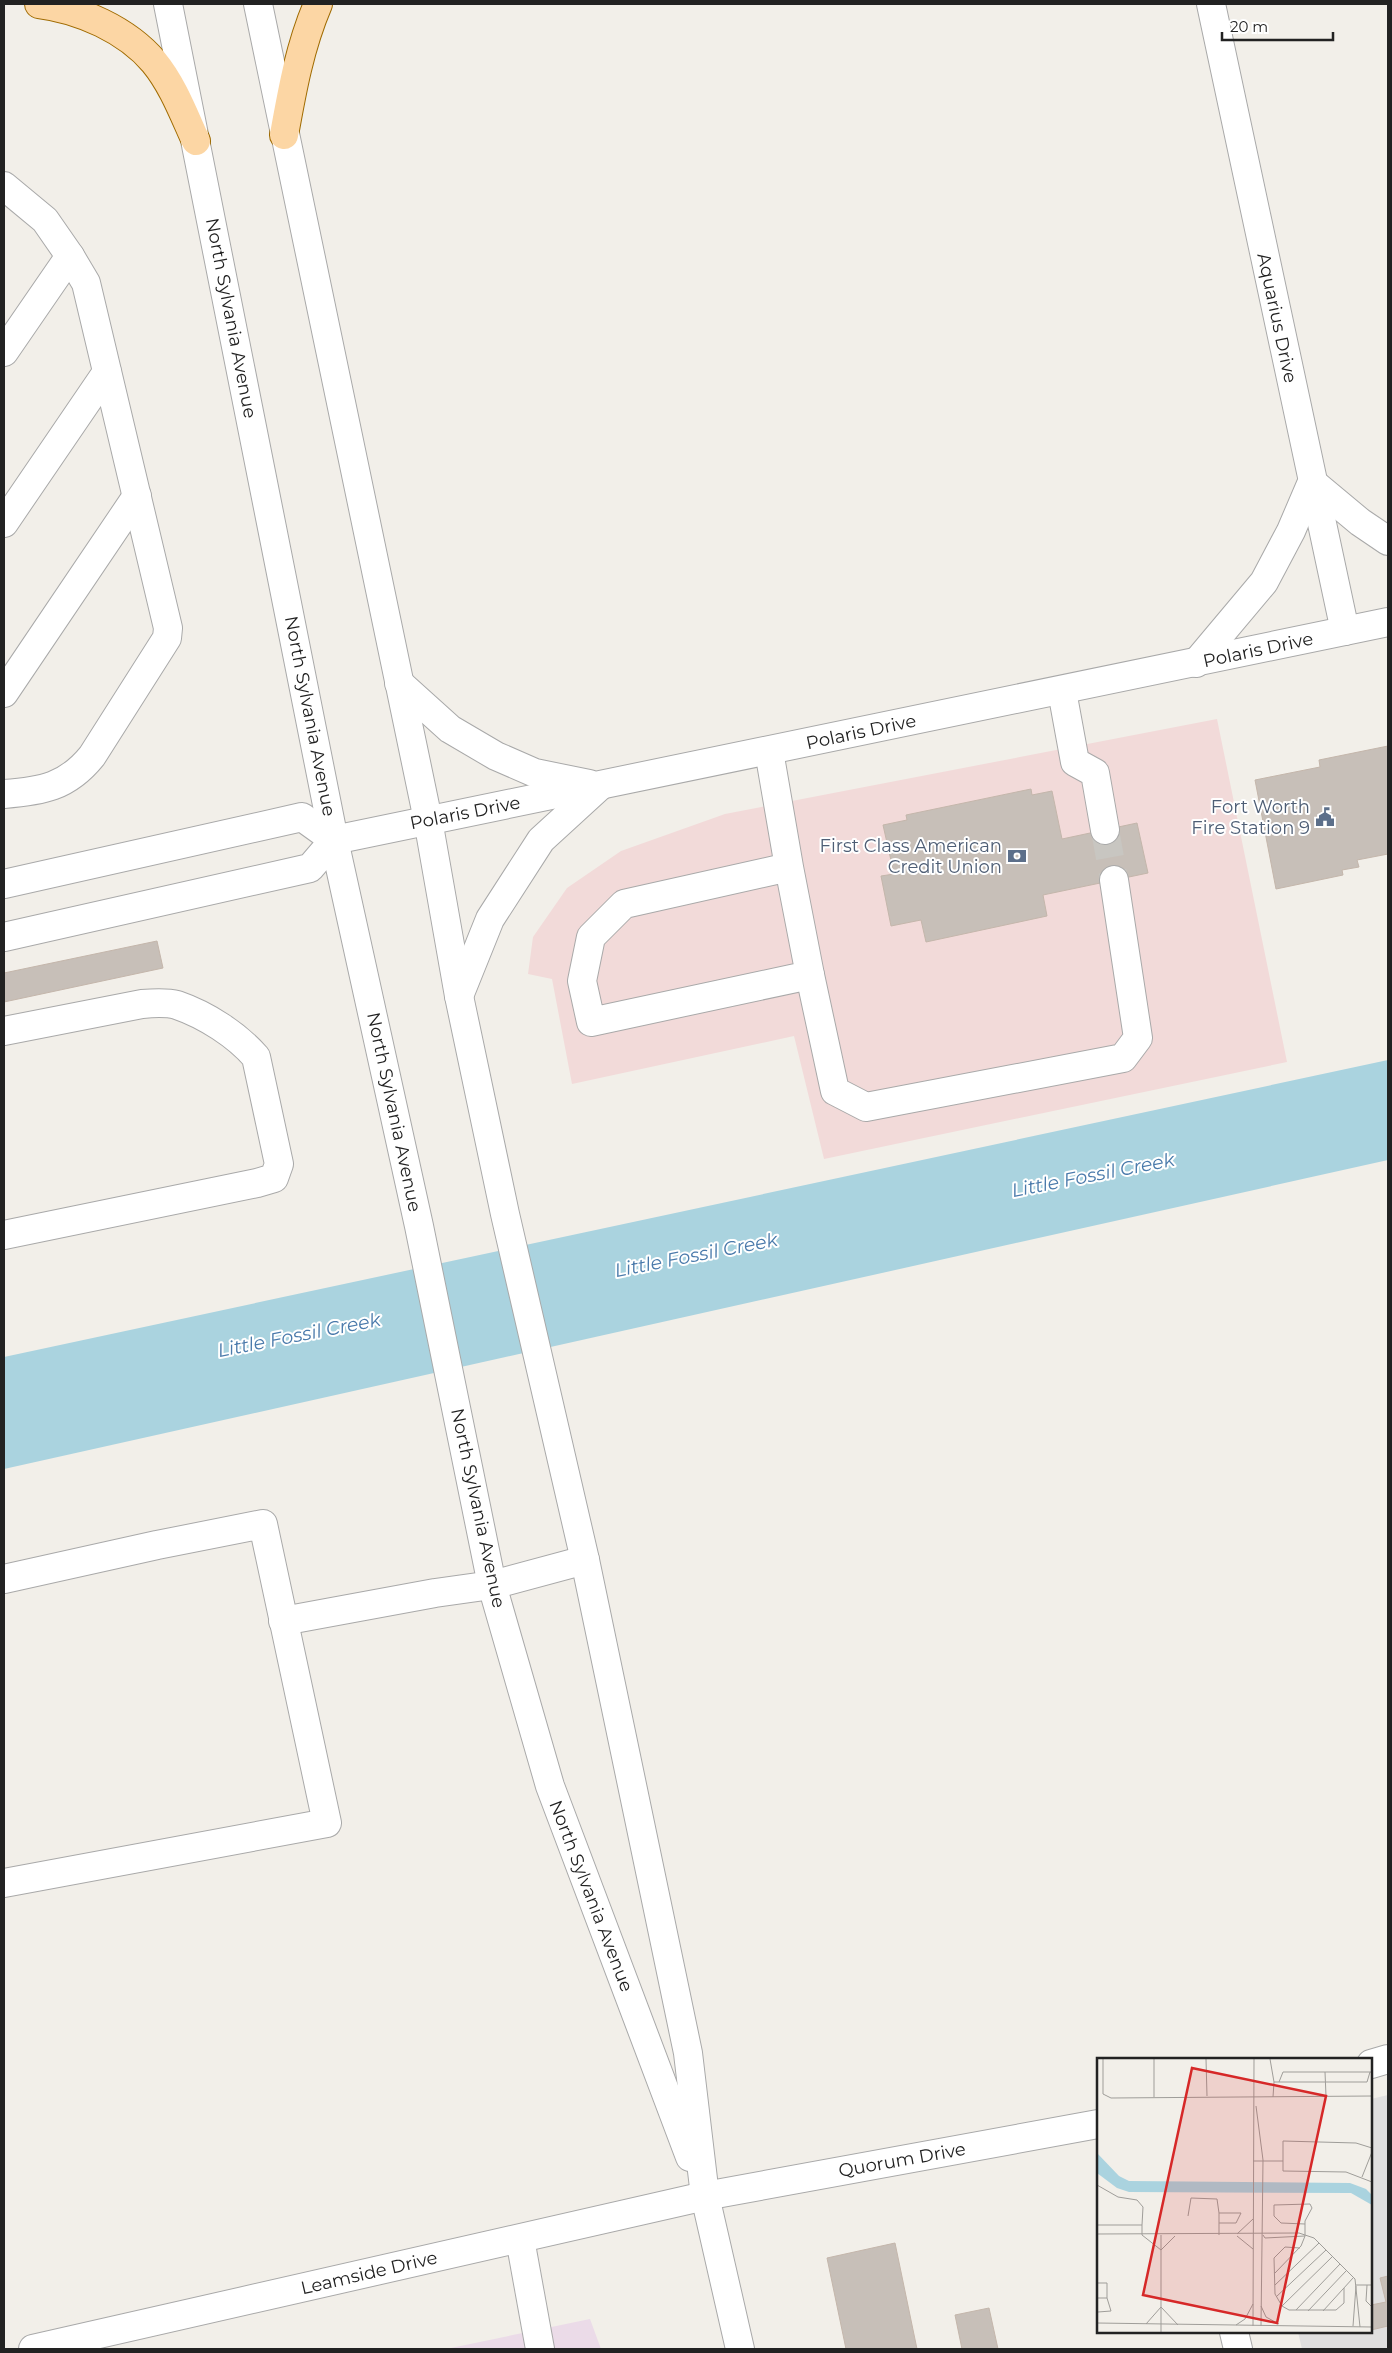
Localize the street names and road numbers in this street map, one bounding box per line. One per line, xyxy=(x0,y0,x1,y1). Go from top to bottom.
street label: North Sylvania Avenue xyxy=(201,216,261,420)
street label: Aquarius Drive xyxy=(1252,251,1302,385)
street label: North Sylvania Avenue xyxy=(280,614,340,818)
street label: Polaris Drive xyxy=(1201,628,1315,672)
street label: Polaris Drive xyxy=(804,710,918,754)
street label: Polaris Drive xyxy=(408,791,522,834)
street label: North Sylvania Avenue xyxy=(362,1010,426,1214)
street label: North Sylvania Avenue xyxy=(446,1406,510,1610)
street label: North Sylvania Avenue xyxy=(544,1797,638,1995)
street label: Quorum Drive xyxy=(837,2138,967,2182)
street label: Leamside Drive xyxy=(299,2247,439,2299)

